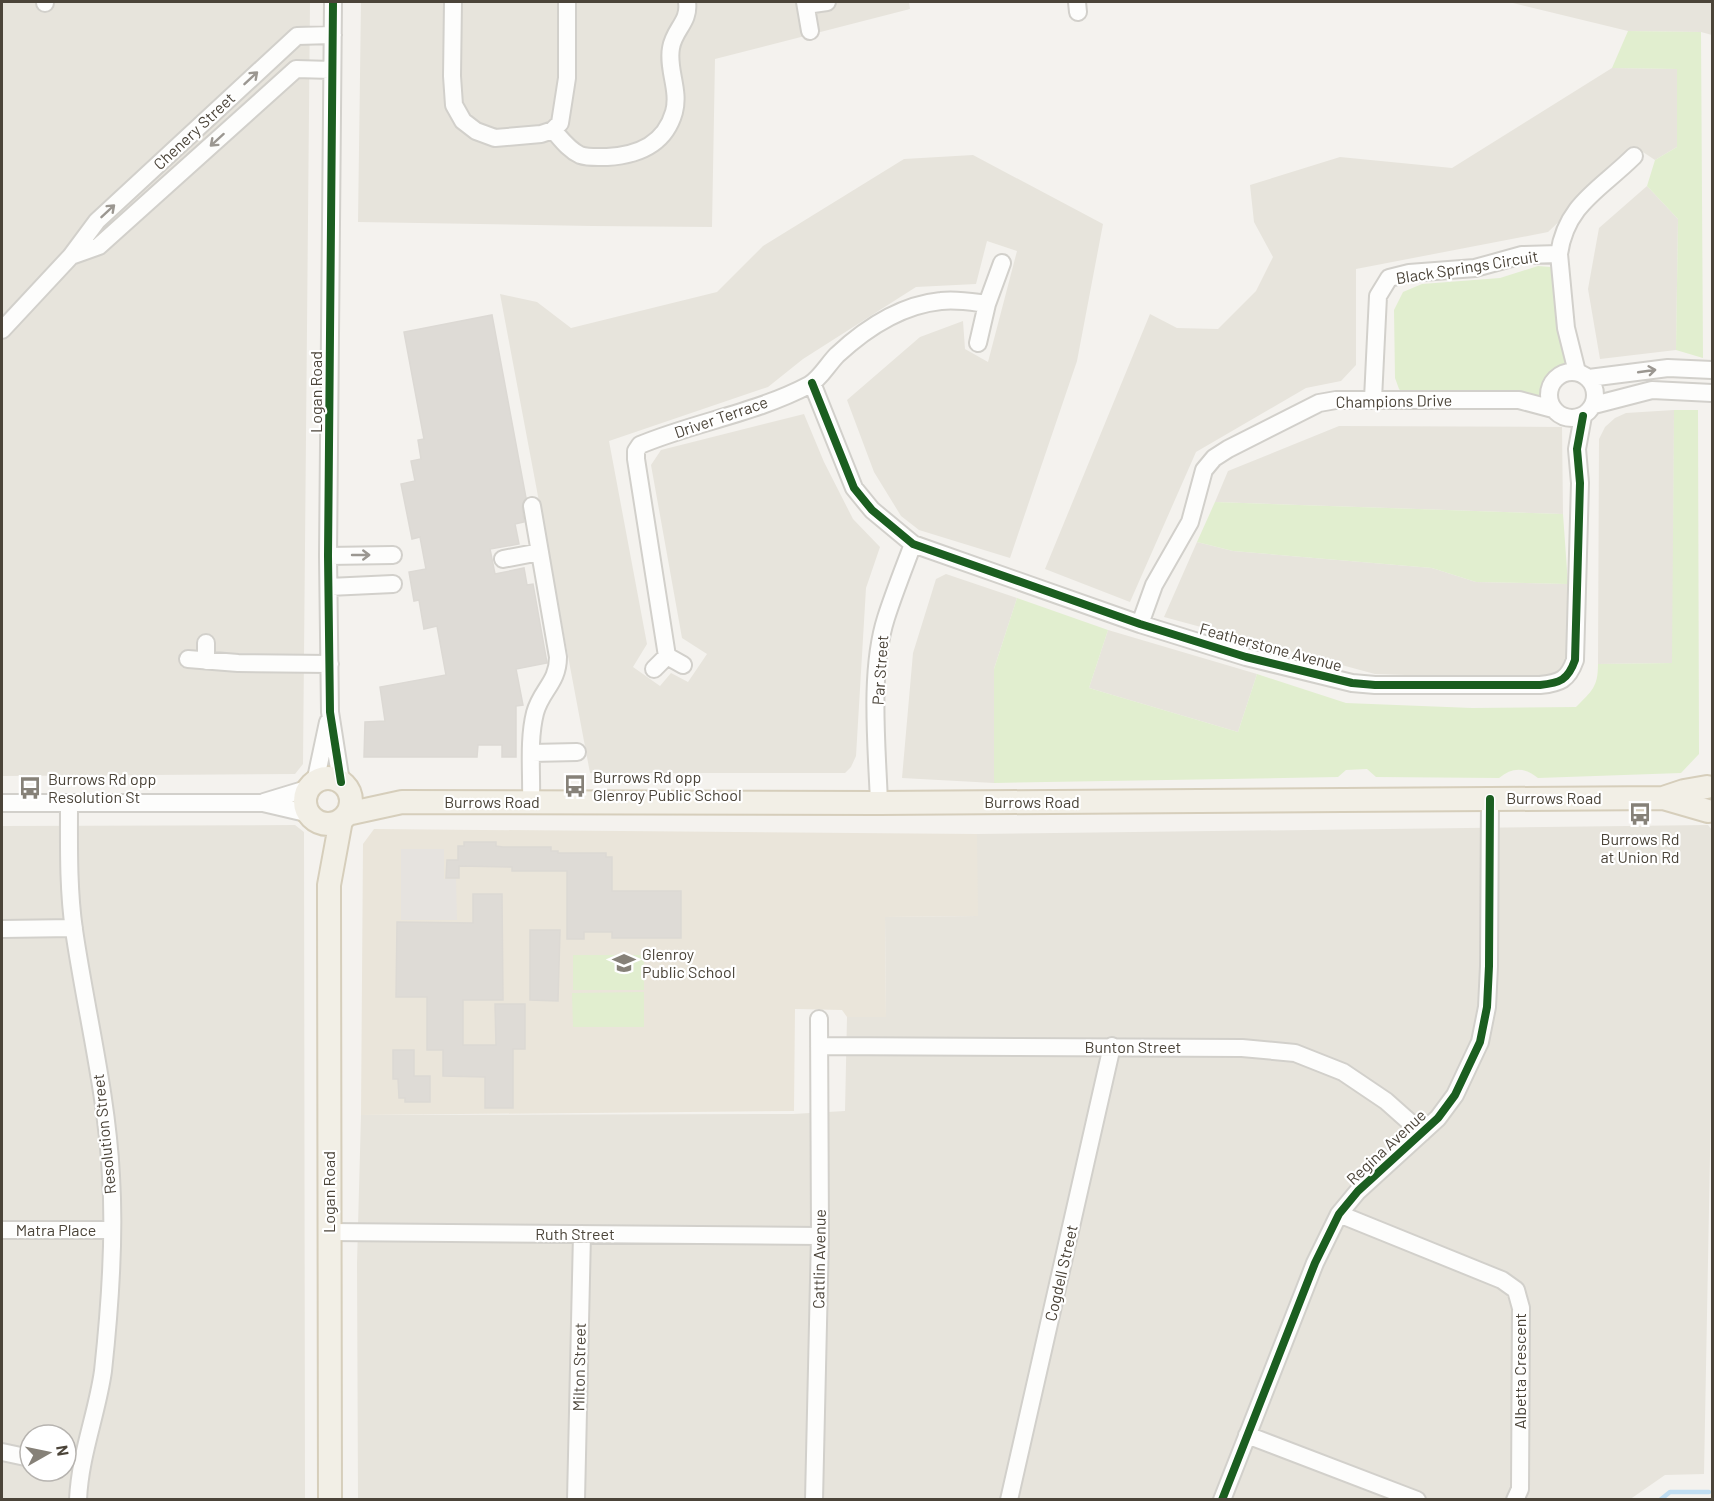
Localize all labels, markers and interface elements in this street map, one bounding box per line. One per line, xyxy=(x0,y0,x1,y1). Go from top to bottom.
one-way arrow xyxy=(244,71,259,85)
street label: Chenery Street xyxy=(149,88,238,173)
one-way arrow xyxy=(210,133,225,147)
one-way arrow xyxy=(101,203,116,218)
street label: Black Springs Circuit xyxy=(1394,246,1539,287)
street label: Logan Road xyxy=(306,351,325,433)
one-way arrow xyxy=(1636,366,1656,377)
street label: Champions Drive xyxy=(1336,390,1452,411)
street label: Driver Terrace xyxy=(672,392,770,441)
one-way arrow xyxy=(350,550,370,561)
street label: Featherstone Avenue xyxy=(1198,618,1344,675)
street label: Par Street xyxy=(868,634,891,706)
place label: Burrows Rd opp Glenroy Public School xyxy=(593,767,742,804)
place label: Burrows Rd opp Resolution St xyxy=(48,769,156,806)
bus stop icon: Burrows Rd opp Glenroy Public School xyxy=(562,773,588,799)
bus stop icon: Burrows Rd opp Resolution St xyxy=(17,775,43,801)
street label: Burrows Road xyxy=(1506,788,1602,807)
street label: Burrows Road xyxy=(444,792,540,811)
street label: Burrows Road xyxy=(984,792,1080,811)
bus stop icon: Burrows Rd at Union Rd xyxy=(1627,801,1653,827)
place label: Burrows Rd at Union Rd xyxy=(1600,829,1680,866)
place label: Glenroy Public School xyxy=(642,944,735,981)
school or university icon: Glenroy Public School xyxy=(611,950,637,976)
street label: Bunton Street xyxy=(1085,1037,1181,1056)
street label: Resolution Street xyxy=(88,1073,119,1195)
street label: Regina Avenue xyxy=(1342,1105,1429,1188)
street label: Logan Road xyxy=(319,1151,338,1233)
street label: Cattlin Avenue xyxy=(808,1209,829,1309)
street label: Matra Place xyxy=(16,1220,96,1239)
street label: Cogdell Street xyxy=(1040,1223,1081,1323)
street label: Ruth Street xyxy=(535,1224,615,1243)
street label: Albetta Crescent xyxy=(1510,1313,1529,1429)
street label: Milton Street xyxy=(568,1322,589,1412)
north arrow xyxy=(18,1423,78,1483)
text: N xyxy=(53,1444,74,1457)

